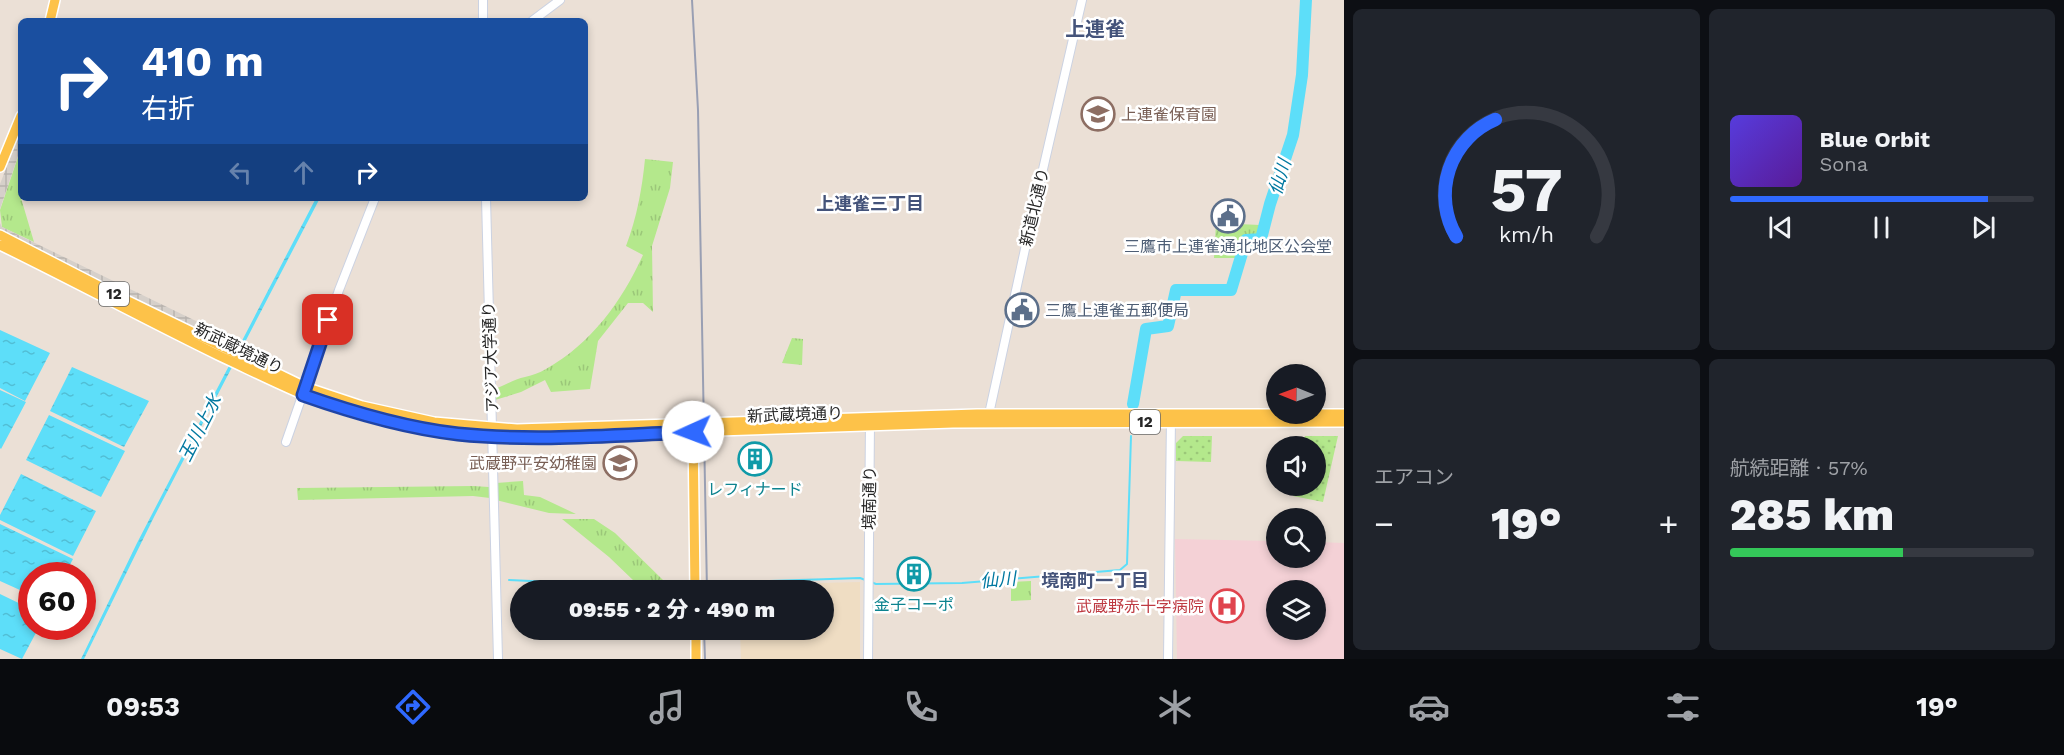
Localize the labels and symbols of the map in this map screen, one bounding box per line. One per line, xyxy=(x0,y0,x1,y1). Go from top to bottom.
district label: 上連雀 xyxy=(1065,17,1125,41)
school or university icon: 上連雀保育園 xyxy=(1080,96,1116,132)
place label: 上連雀保育園 xyxy=(1121,105,1217,124)
water label: 仙川 xyxy=(1264,155,1295,197)
street label: 新道北通り xyxy=(1016,166,1053,248)
district label: 上連雀三丁目 xyxy=(816,193,924,214)
public building icon: 三鷹市上連雀通北地区公会堂 xyxy=(1210,198,1246,234)
place label: 三鷹市上連雀通北地区公会堂 xyxy=(1124,237,1332,256)
road number: 12 xyxy=(99,282,129,306)
public building icon: 三鷹上連雀五郵便局 xyxy=(1004,292,1040,328)
pin xyxy=(302,294,353,345)
street label: アジア大学通り xyxy=(479,301,502,413)
place label: 三鷹上連雀五郵便局 xyxy=(1045,301,1189,320)
street label: 新武蔵境通り xyxy=(191,319,286,378)
north arrow xyxy=(1266,364,1326,424)
water label: 玉川上水 xyxy=(174,389,226,465)
position arrow xyxy=(661,400,725,464)
street label: 新武蔵境通り xyxy=(747,403,843,426)
road number: 12 xyxy=(1130,410,1160,434)
building icon: レフィナード xyxy=(737,441,773,477)
school or university icon: 武蔵野平安幼稚園 xyxy=(602,445,638,481)
place label: 武蔵野平安幼稚園 xyxy=(469,454,597,473)
street label: 境南通り xyxy=(859,466,880,530)
place label: レフィナード xyxy=(707,480,803,499)
building icon: 金子コーポ xyxy=(896,556,932,592)
speed limit sign: 60 xyxy=(18,562,96,640)
water label: 仙川 xyxy=(979,567,1019,592)
district label: 境南町一丁目 xyxy=(1041,570,1149,591)
hospital icon: 武蔵野赤十字病院 xyxy=(1209,588,1245,624)
place label: 金子コーポ xyxy=(874,595,954,614)
place label: 武蔵野赤十字病院 xyxy=(1076,597,1204,616)

